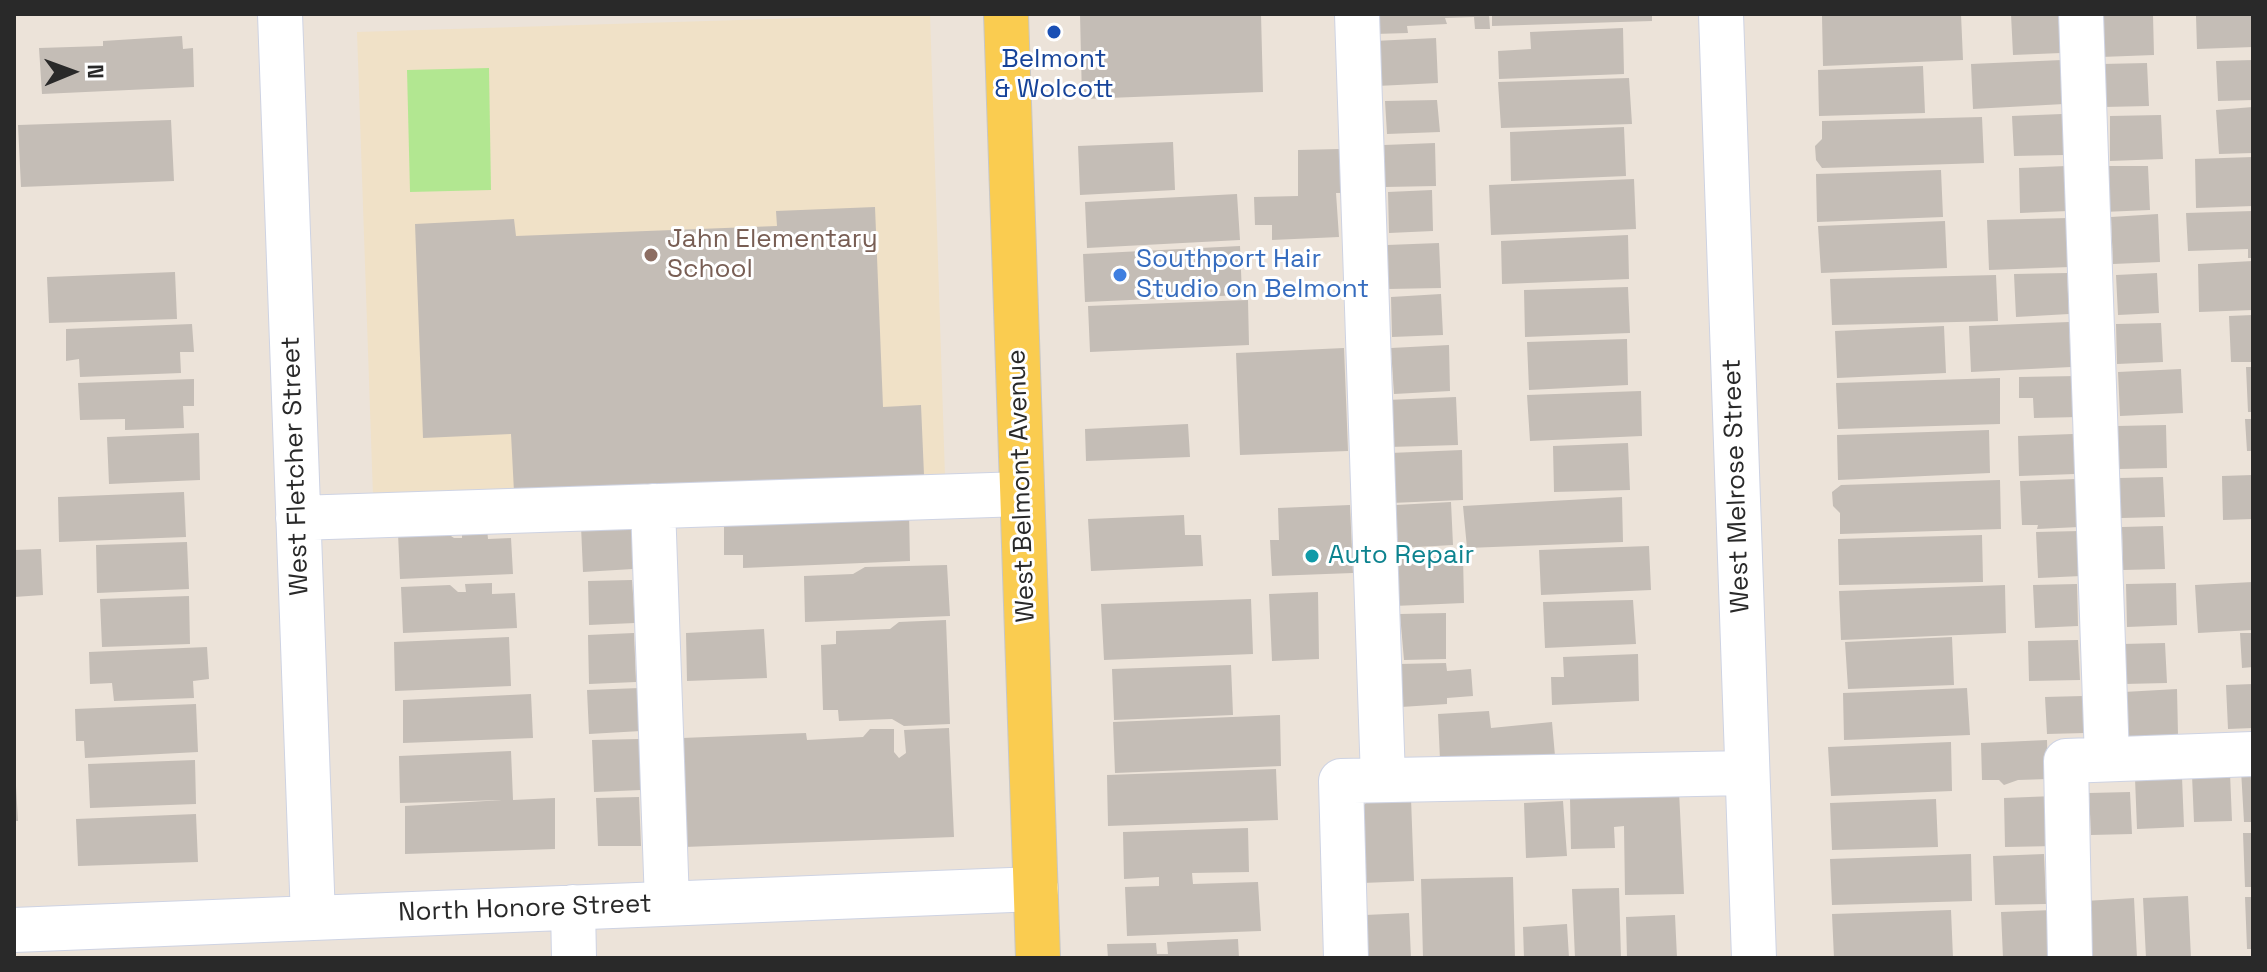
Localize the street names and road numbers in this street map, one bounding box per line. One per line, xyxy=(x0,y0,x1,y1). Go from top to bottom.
street label: West Fletcher Street xyxy=(276,336,316,596)
street label: West Belmont Avenue xyxy=(1002,349,1042,623)
street label: West Melrose Street xyxy=(1717,358,1757,614)
street label: North Honore Street xyxy=(398,889,652,929)

